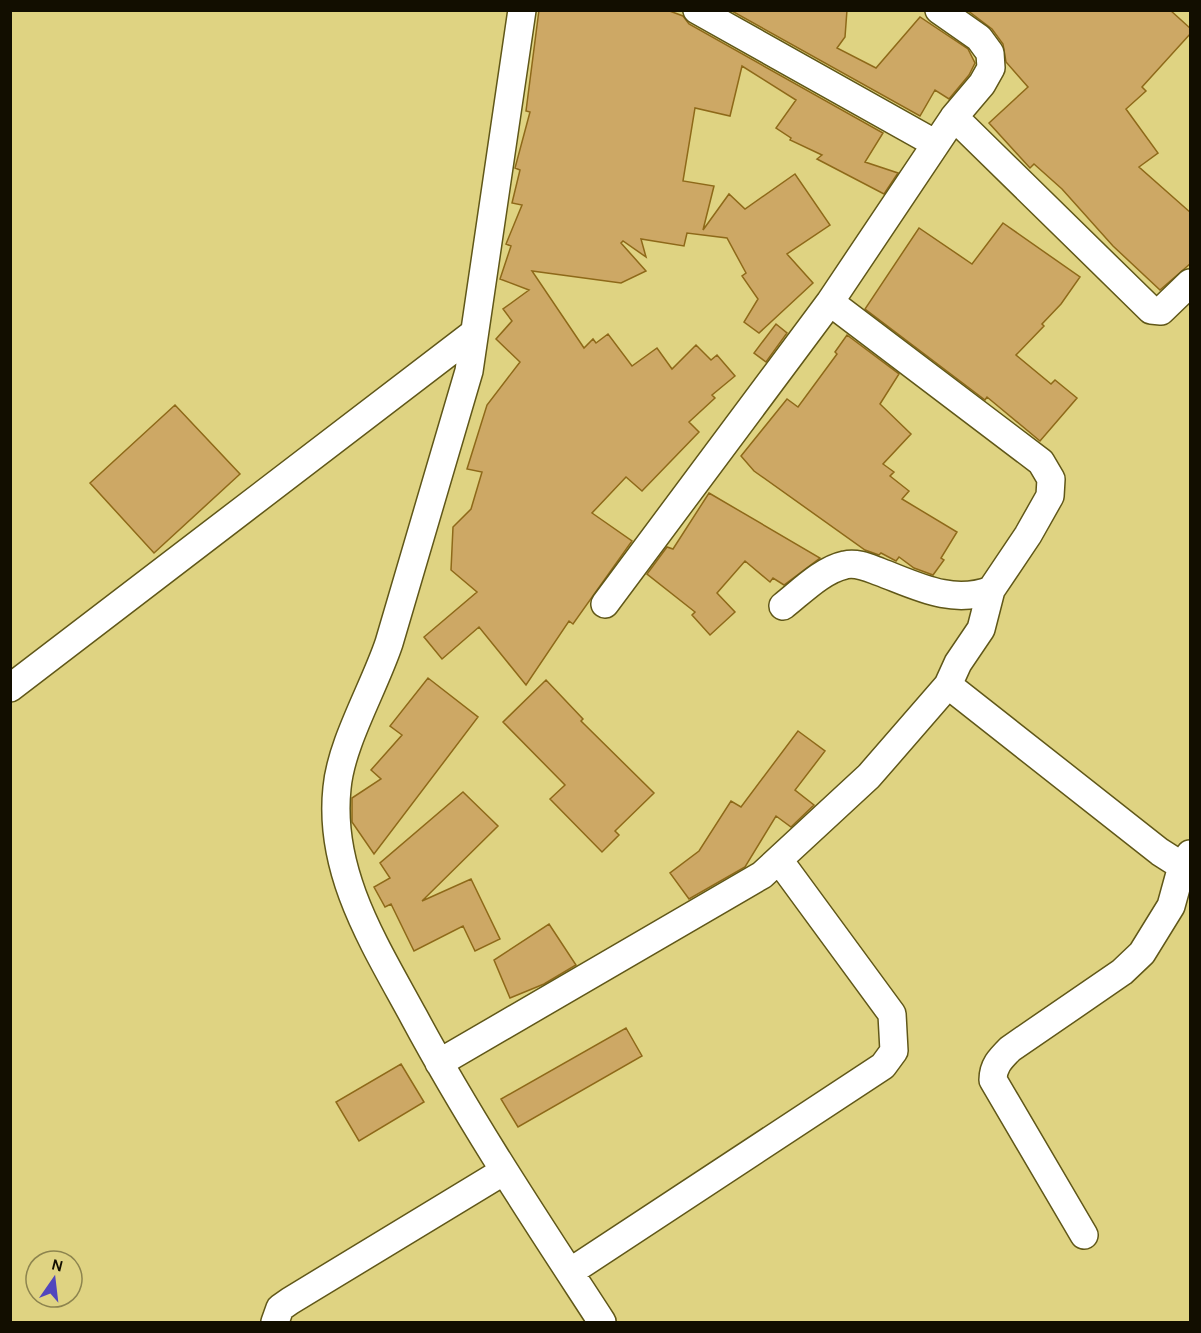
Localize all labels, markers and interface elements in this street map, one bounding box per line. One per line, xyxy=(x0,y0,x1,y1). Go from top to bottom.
north arrow xyxy=(24,1249,84,1309)
text: N xyxy=(50,1254,65,1276)

